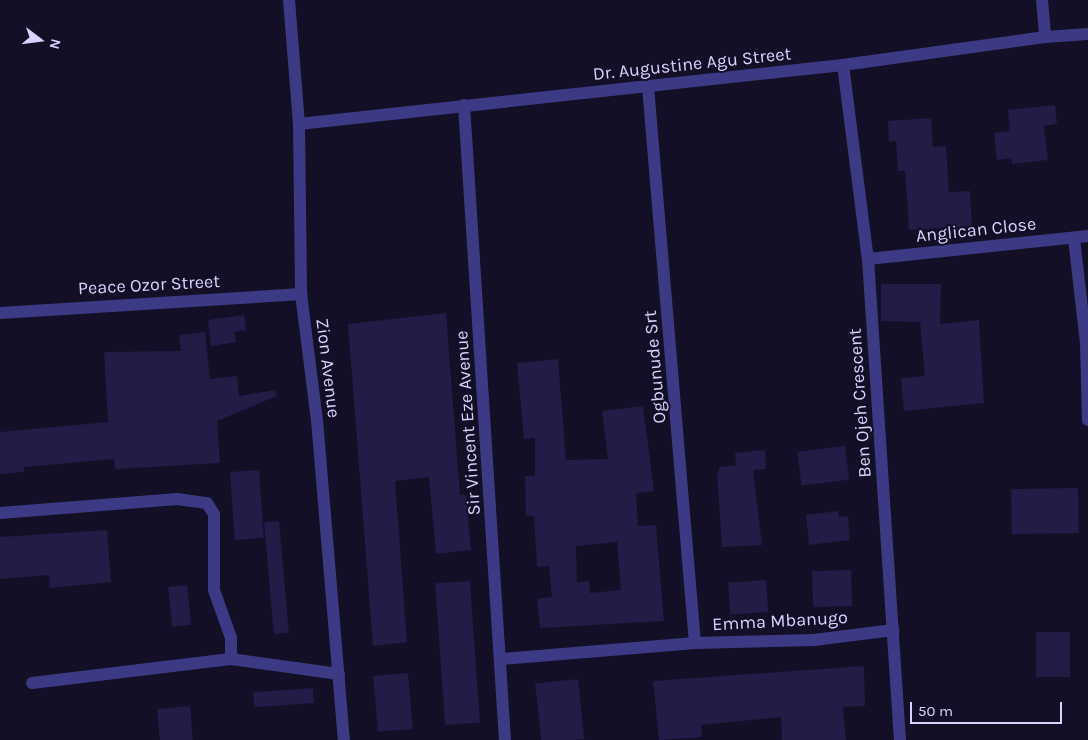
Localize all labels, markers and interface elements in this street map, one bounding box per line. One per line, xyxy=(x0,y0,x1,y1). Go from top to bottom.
north arrow xyxy=(15,15,65,65)
text: N xyxy=(45,37,64,51)
street label: Dr. Augustine Agu Street xyxy=(592,43,792,85)
street label: Anglican Close xyxy=(915,213,1037,247)
street label: Peace Ozor Street xyxy=(77,270,221,300)
street label: Ogbunude Srt xyxy=(639,310,671,424)
street label: Zion Avenue xyxy=(311,317,345,419)
street label: Ben Ojeh Crescent xyxy=(844,328,876,478)
street label: Sir Vincent Eze Avenue xyxy=(451,330,485,516)
street label: Emma Mbanugo xyxy=(712,607,848,635)
scale bar xyxy=(913,692,1066,724)
text: 50 m xyxy=(918,702,953,720)

